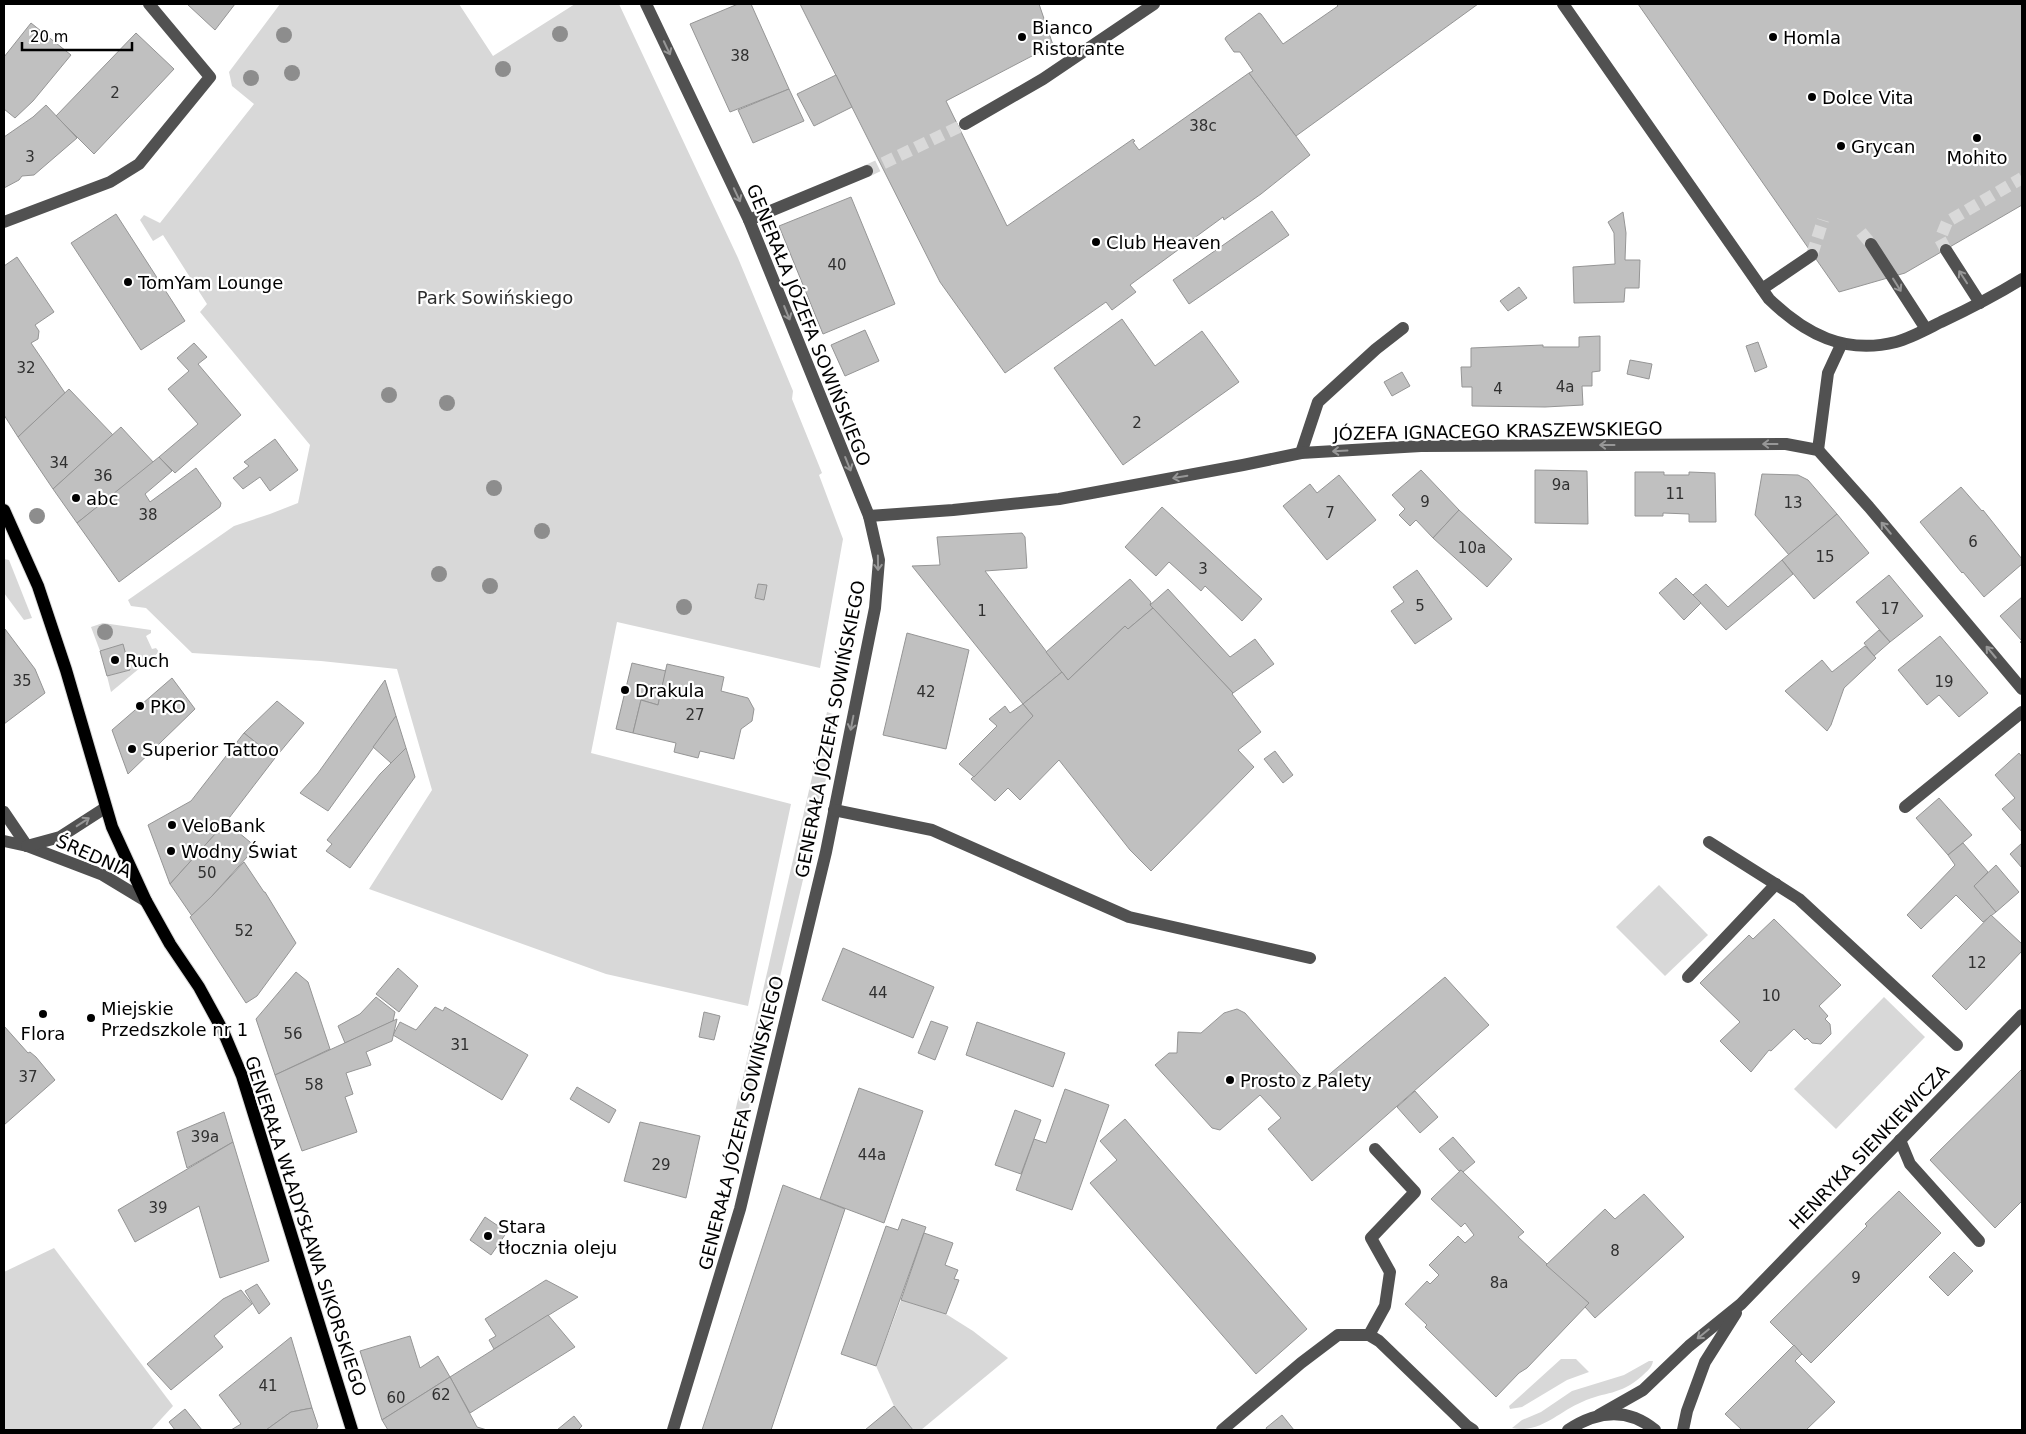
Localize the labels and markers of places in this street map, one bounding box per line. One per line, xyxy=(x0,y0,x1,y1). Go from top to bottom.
place label: Bianco Ristorante xyxy=(1032,17,1125,59)
place label: Homla xyxy=(1783,27,1841,48)
marker: Bianco Ristorante xyxy=(1016,31,1028,43)
marker: Homla xyxy=(1767,31,1779,43)
place label: Dolce Vita xyxy=(1822,87,1914,108)
marker: Dolce Vita xyxy=(1806,91,1818,103)
marker: Mohito xyxy=(1971,132,1983,144)
place label: Grycan xyxy=(1851,136,1915,157)
marker: Grycan xyxy=(1835,140,1847,152)
place label: Mohito xyxy=(1946,147,2008,168)
place label: Club Heaven xyxy=(1106,232,1221,253)
marker: Club Heaven xyxy=(1090,236,1102,248)
place label: TomYam Lounge xyxy=(137,272,283,293)
marker: TomYam Lounge xyxy=(122,276,134,288)
place label: abc xyxy=(86,488,118,509)
marker: abc xyxy=(70,492,82,504)
place label: Ruch xyxy=(125,650,169,671)
marker: Ruch xyxy=(109,654,121,666)
place label: Drakula xyxy=(635,680,705,701)
marker: Drakula xyxy=(619,684,631,696)
place label: PKO xyxy=(150,696,186,717)
marker: PKO xyxy=(134,700,146,712)
place label: Superior Tattoo xyxy=(142,739,279,760)
marker: Superior Tattoo xyxy=(126,743,138,755)
place label: VeloBank xyxy=(182,815,266,836)
marker: VeloBank xyxy=(166,819,178,831)
place label: Wodny Świat xyxy=(181,841,297,862)
marker: Wodny Świat xyxy=(165,845,177,857)
place label: Miejskie Przedszkole nr 1 xyxy=(101,998,248,1040)
marker: Flora xyxy=(37,1008,49,1020)
marker: Miejskie Przedszkole nr 1 xyxy=(85,1012,97,1024)
place label: Flora xyxy=(21,1023,65,1044)
place label: Prosto z Palety xyxy=(1240,1070,1372,1091)
marker: Prosto z Palety xyxy=(1224,1074,1236,1086)
place label: Stara tłocznia oleju xyxy=(498,1216,617,1258)
marker: Stara tłocznia oleju xyxy=(482,1230,494,1242)

